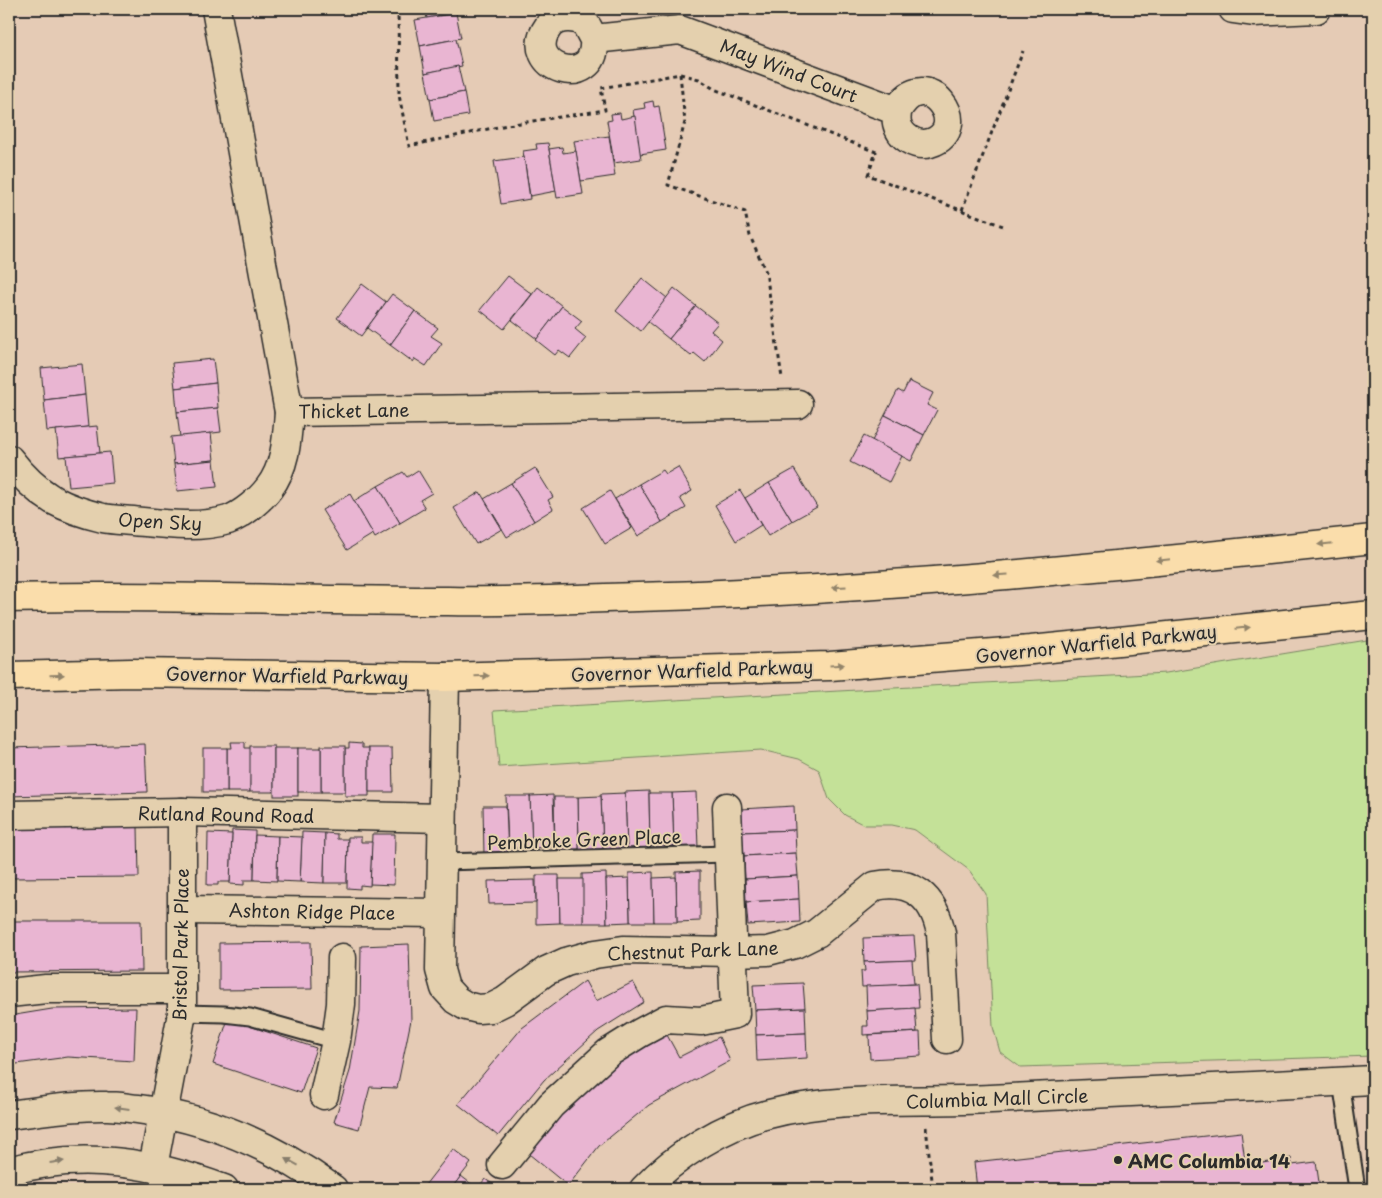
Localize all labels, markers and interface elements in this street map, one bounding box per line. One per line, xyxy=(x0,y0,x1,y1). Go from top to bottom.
street label: May Wind Court xyxy=(716,31,862,109)
street label: Thicket Lane xyxy=(298,396,410,424)
street label: Open Sky xyxy=(117,505,203,537)
one-way arrow xyxy=(1316,540,1332,548)
one-way arrow xyxy=(1155,556,1171,564)
one-way arrow xyxy=(993,572,1009,580)
one-way arrow xyxy=(831,584,847,592)
street label: Governor Warfield Parkway xyxy=(974,617,1218,669)
one-way arrow xyxy=(1235,624,1251,632)
street label: Governor Warfield Parkway xyxy=(570,652,814,688)
street label: Governor Warfield Parkway xyxy=(166,659,408,691)
one-way arrow xyxy=(830,661,846,669)
one-way arrow xyxy=(50,670,66,678)
one-way arrow xyxy=(475,672,491,680)
street label: Rutland Round Road xyxy=(137,799,315,829)
street label: Pembroke Green Place xyxy=(486,822,682,856)
street label: Bristol Park Place xyxy=(165,868,195,1022)
street label: Ashton Ridge Place xyxy=(229,896,395,926)
street label: Chestnut Park Lane xyxy=(607,934,779,966)
street label: Columbia Mall Circle xyxy=(905,1081,1089,1115)
one-way arrow xyxy=(114,1104,130,1112)
place label: AMC Columbia 14 xyxy=(1128,1147,1290,1174)
marker: AMC Columbia 14 xyxy=(1112,1154,1124,1166)
one-way arrow xyxy=(49,1158,65,1166)
one-way arrow xyxy=(285,1158,299,1167)

